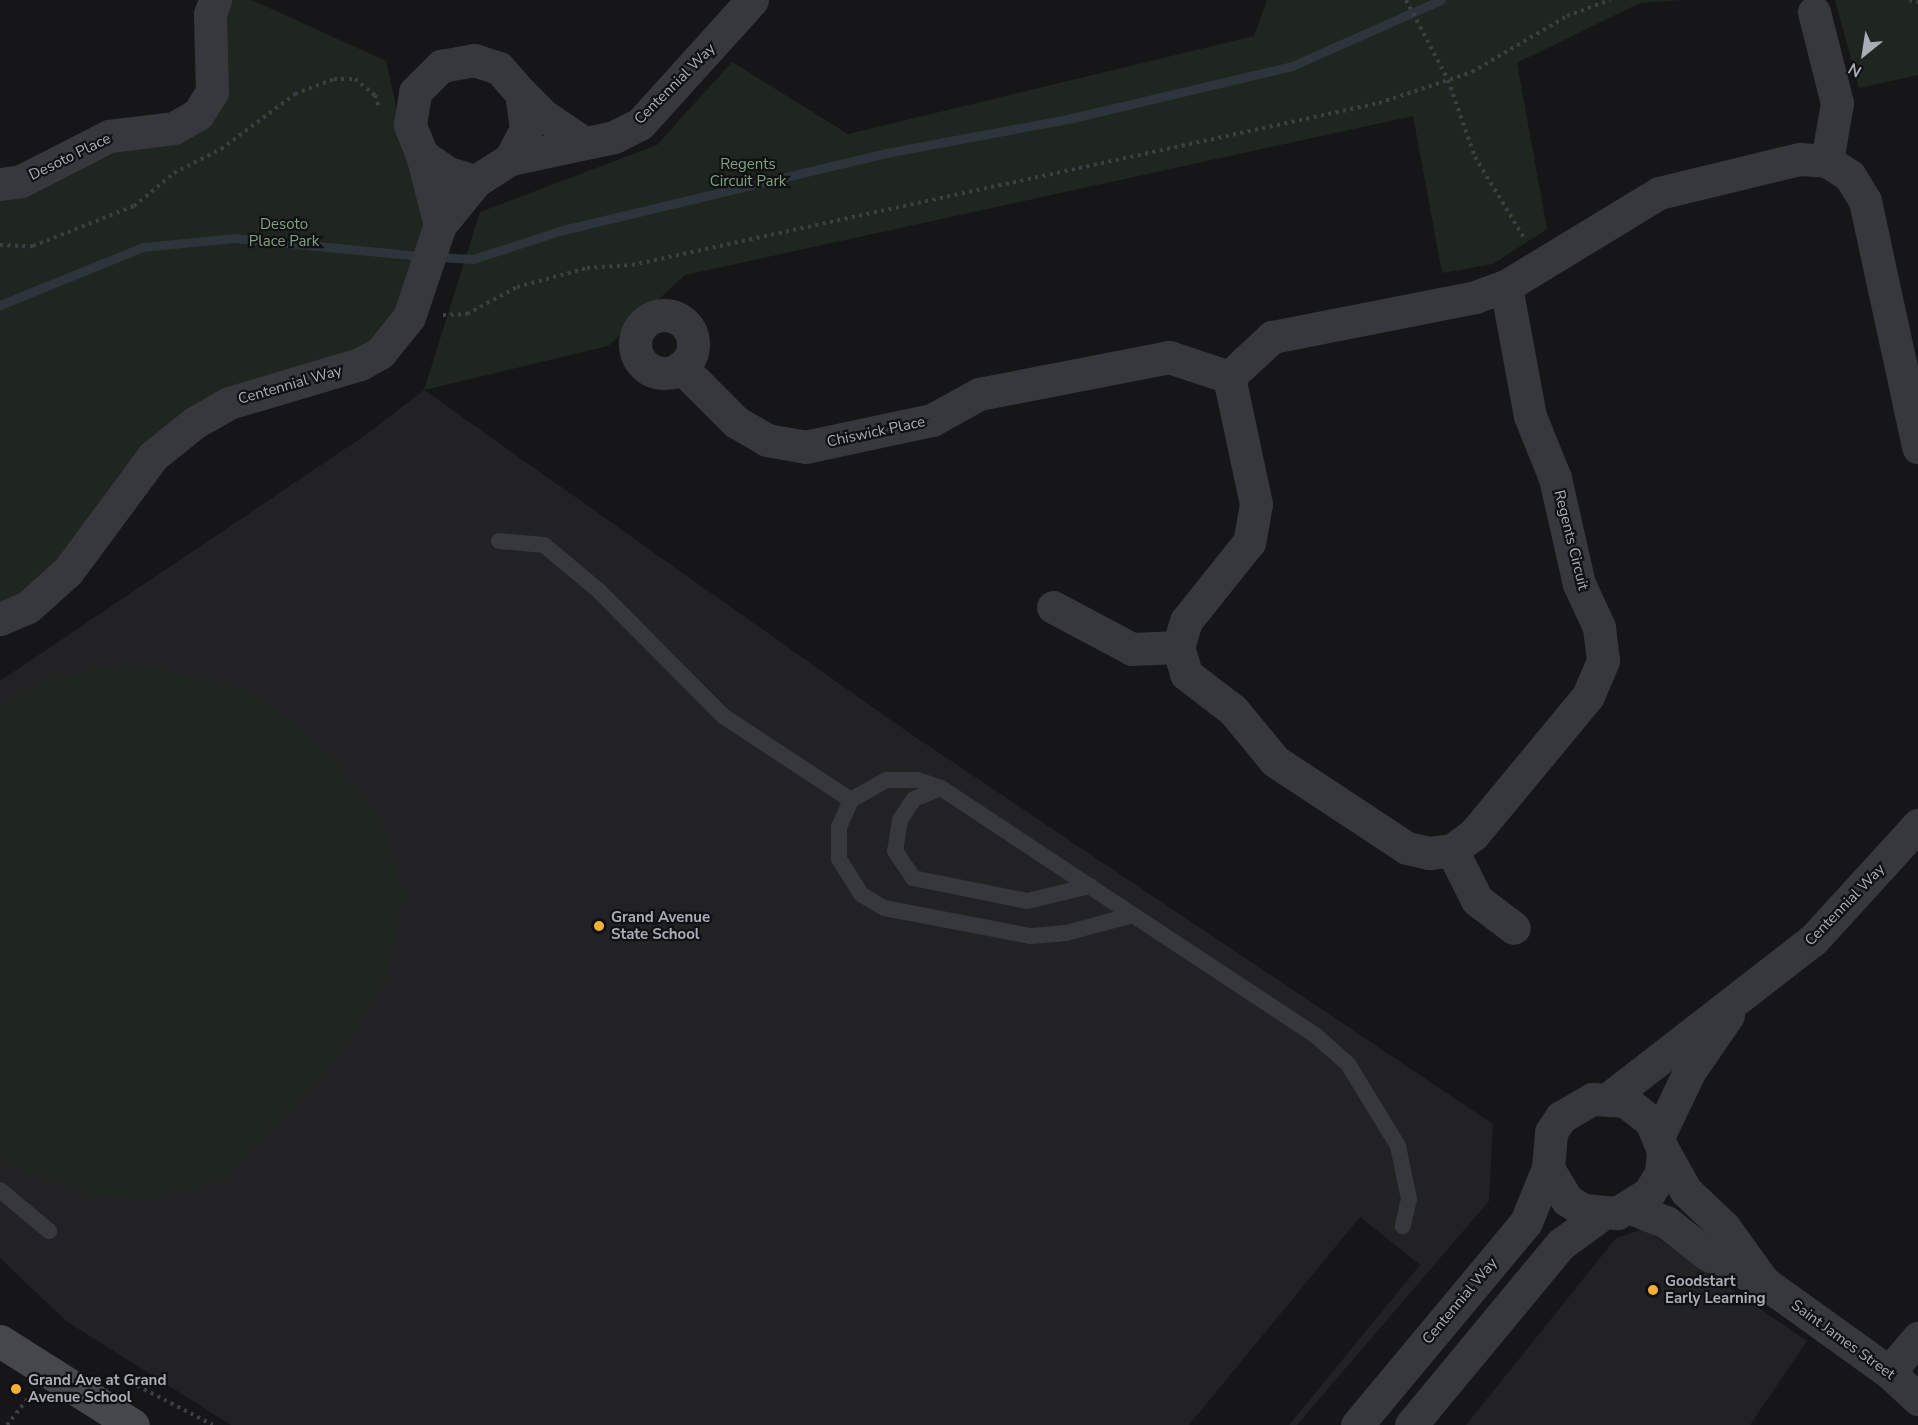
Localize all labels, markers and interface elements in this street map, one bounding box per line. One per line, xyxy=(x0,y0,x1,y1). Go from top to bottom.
north arrow xyxy=(1834,24,1894,84)
street label: Centennial Way xyxy=(631,40,719,128)
text: N xyxy=(1844,57,1866,82)
street label: Desoto Place xyxy=(26,129,114,185)
park label: Regents Circuit Park xyxy=(710,155,786,190)
park label: Desoto Place Park xyxy=(249,215,319,250)
street label: Centennial Way xyxy=(236,362,344,408)
street label: Chiswick Place xyxy=(825,413,927,451)
street label: Regents Circuit xyxy=(1550,488,1592,592)
street label: Centennial Way xyxy=(1801,860,1889,950)
place label: Grand Avenue State School xyxy=(611,908,710,943)
marker: Grand Avenue State School xyxy=(592,919,606,933)
street label: Centennial Way xyxy=(1419,1254,1501,1348)
place label: Goodstart Early Learning xyxy=(1665,1272,1765,1307)
marker: Goodstart Early Learning xyxy=(1646,1283,1660,1297)
street label: Saint James Street xyxy=(1788,1296,1898,1384)
place label: Grand Ave at Grand Avenue School xyxy=(28,1371,166,1406)
marker: Grand Ave at Grand Avenue School xyxy=(9,1382,23,1396)

